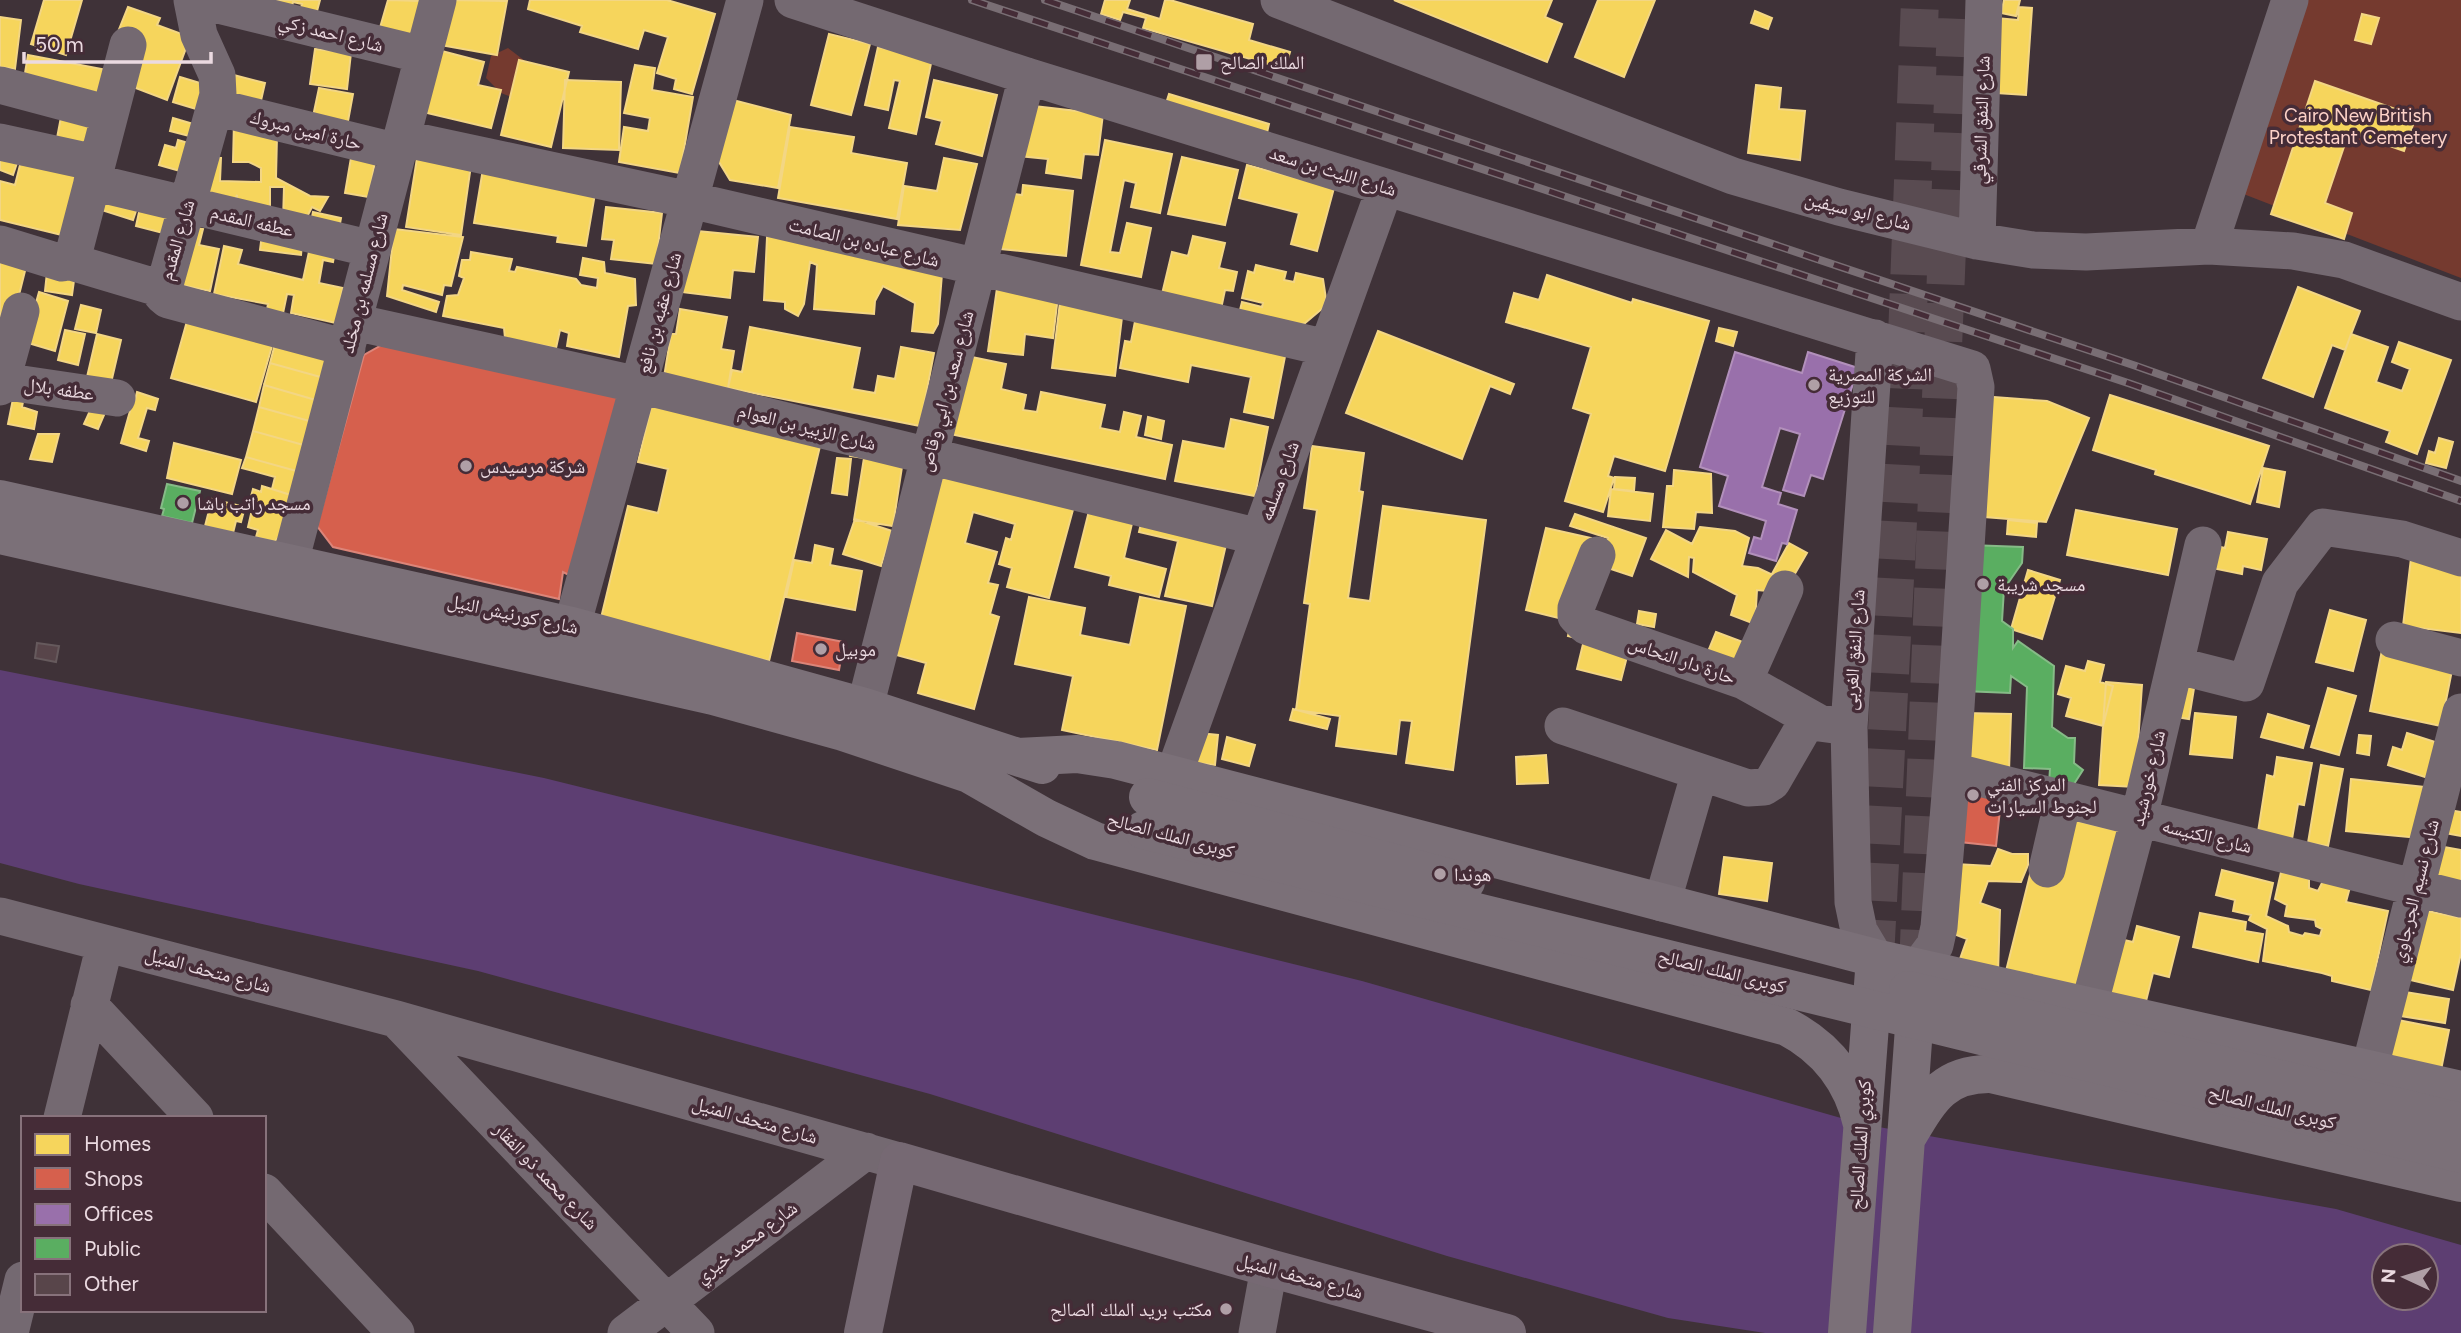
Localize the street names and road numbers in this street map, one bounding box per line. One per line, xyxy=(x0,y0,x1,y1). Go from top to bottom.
street label: شارع احمد زكي xyxy=(275,9,386,61)
street label: شارع النفق الشرقي xyxy=(1967,55,1999,185)
street label: حارة امين مبروك xyxy=(248,105,364,155)
street label: شارع الليث بن سعد xyxy=(1267,141,1399,201)
street label: شارع ابو سيفين xyxy=(1802,187,1914,235)
street label: شارع المقدم xyxy=(155,197,201,284)
street label: عطفه المقدم xyxy=(208,200,296,244)
street label: شارع مسلمه بن مخلد xyxy=(335,210,393,356)
street label: شارع عباده بن الصامت xyxy=(786,212,942,272)
street label: شارع عقبه بن نافع xyxy=(632,250,687,376)
street label: شارع سعد بن ابي وقاص xyxy=(913,308,982,475)
street label: عطفه بلال xyxy=(23,373,96,405)
street label: شارع الزبير بن العوام xyxy=(735,399,878,457)
street label: شارع مسلمه xyxy=(1254,438,1304,524)
street label: شارع كورنيش النيل xyxy=(445,589,581,639)
street label: شارع النفق الغربى xyxy=(1838,589,1870,711)
street label: حارة دار النحاس xyxy=(1625,631,1739,689)
street label: شارع خورشيد xyxy=(2126,728,2170,828)
street label: كوبرى الملك الصالح xyxy=(1105,807,1237,864)
street label: شارع الكنيسه xyxy=(2160,814,2254,858)
street label: شارع نسيم الجرجاوي xyxy=(2386,817,2448,966)
street label: شارع متحف المنيل xyxy=(143,942,273,998)
street label: كوبرى الملك الصالح xyxy=(1656,944,1788,999)
street label: كوبري الملك الصالح xyxy=(1844,1079,1880,1211)
street label: كوبرى الملك الصالح xyxy=(2206,1080,2338,1135)
street label: شارع متحف المنيل xyxy=(690,1091,820,1149)
street label: شارع محمد ذو الفقار xyxy=(488,1117,603,1235)
street label: شارع محمد خيري xyxy=(690,1196,804,1291)
street label: شارع متحف المنيل xyxy=(1235,1248,1365,1304)

